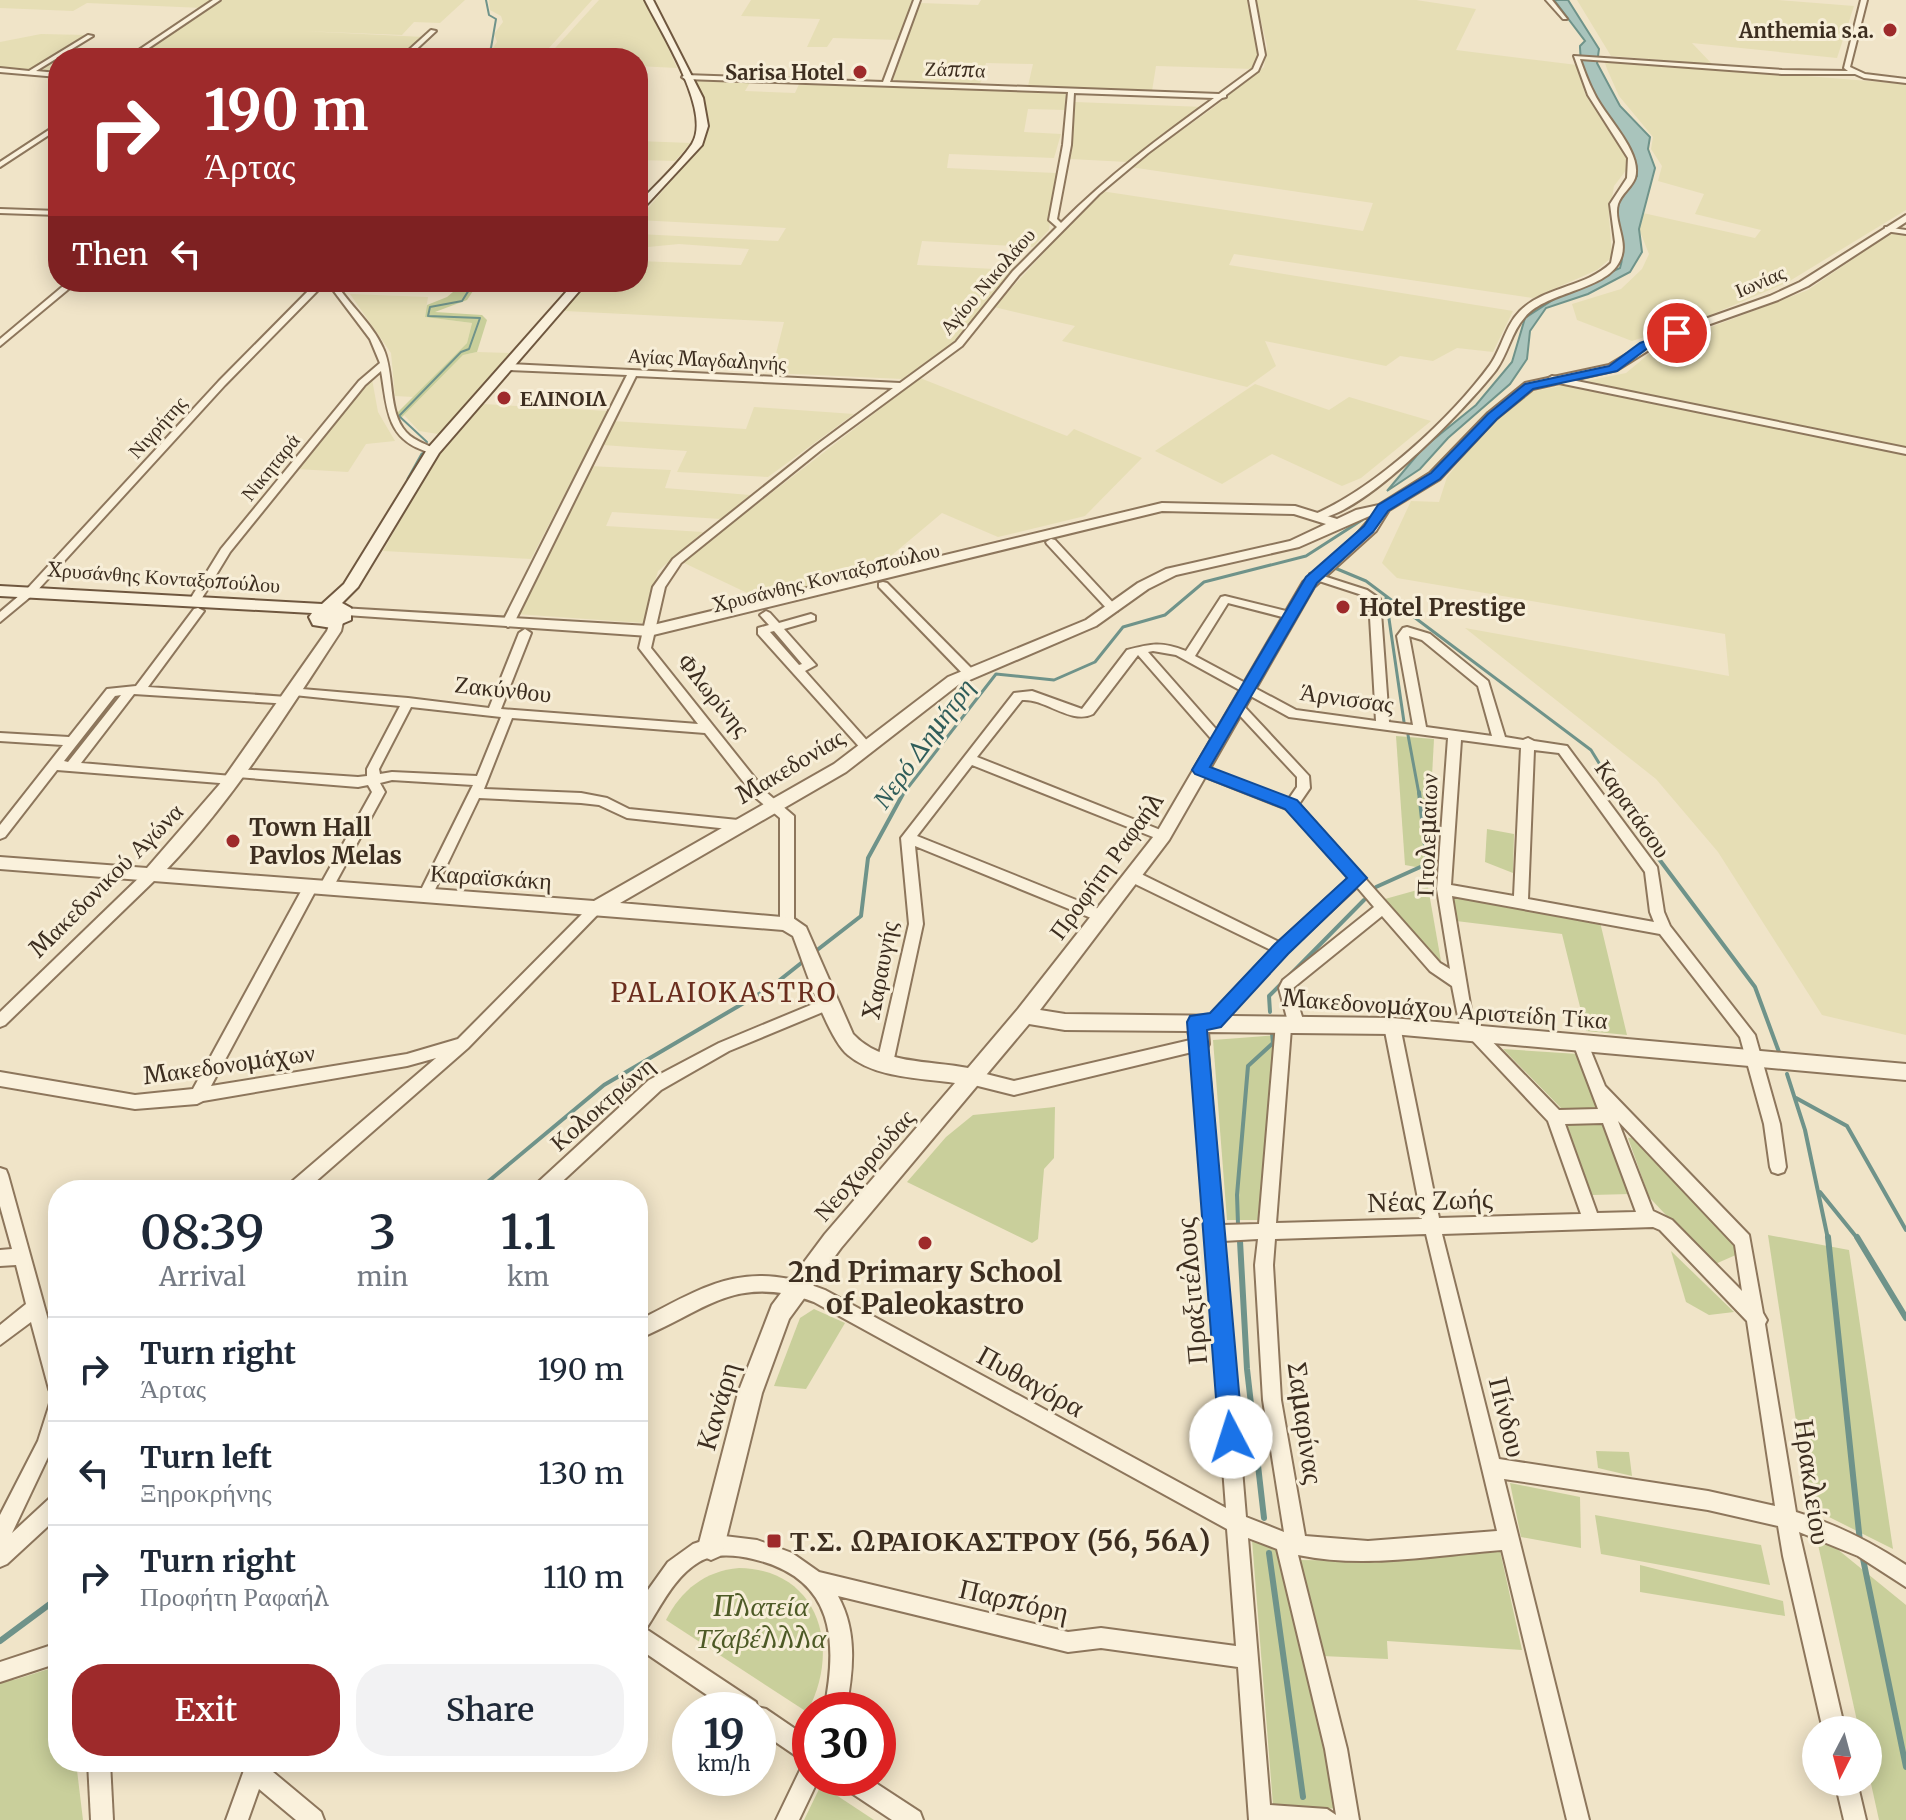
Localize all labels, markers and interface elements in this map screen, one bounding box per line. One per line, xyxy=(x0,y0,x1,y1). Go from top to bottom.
place label: Anthemia s.a. xyxy=(1738,18,1874,43)
marker: Anthemia s.a. xyxy=(1881,21,1899,39)
street label: Ζάππα xyxy=(924,55,986,83)
place label: Sarisa Hotel xyxy=(725,60,844,85)
marker: Sarisa Hotel xyxy=(851,63,869,81)
text: 190 m xyxy=(204,75,369,145)
icon: right xyxy=(72,80,176,184)
text: Άρτας xyxy=(204,144,296,189)
street label: Αγίου Νικολάου xyxy=(934,222,1040,340)
icon: left xyxy=(164,232,208,276)
text: Then xyxy=(72,235,148,273)
street label: Ιωνίας xyxy=(1731,259,1789,303)
pin xyxy=(1643,299,1711,367)
icon: arrive xyxy=(1655,311,1699,355)
street label: Αγίας Μαγδαληνής xyxy=(627,342,787,376)
place label: ΕΛΙΝΟΙΛ xyxy=(520,386,608,411)
marker: ΕΛΙΝΟΙΛ xyxy=(495,389,513,407)
street label: Νιγρήτης xyxy=(122,391,192,463)
street label: Νικηταρά xyxy=(235,428,305,506)
street label: Χρυσάνθης Κονταξοπούλου xyxy=(710,537,942,617)
street label: Χρυσάνθης Κονταξοπούλου xyxy=(47,556,281,598)
place label: Hotel Prestige xyxy=(1359,592,1526,623)
marker: Hotel Prestige xyxy=(1334,598,1352,616)
street label: Φλωρίνης xyxy=(671,647,757,743)
street label: Ζακύνθου xyxy=(453,668,553,710)
water label: Νερό Δημήτρη xyxy=(864,671,981,815)
street label: Άρνισσας xyxy=(1298,676,1396,720)
street label: Μακεδονίας xyxy=(730,721,850,811)
street label: Καρατάσου xyxy=(1588,754,1678,864)
street label: Πτολεμαίων xyxy=(1409,773,1445,897)
street label: Προφήτη Ραφαήλ xyxy=(1042,786,1170,946)
street label: Μακεδονικού Αγώνα xyxy=(22,796,190,964)
place label: Town Hall Pavlos Melas xyxy=(249,812,402,871)
marker: Town Hall Pavlos Melas xyxy=(224,832,242,850)
street label: Καραϊσκάκη xyxy=(429,857,553,897)
street label: Χαραυγής xyxy=(855,918,905,1021)
district label: PALAIOKASTRO xyxy=(610,976,838,1009)
street label: Μακεδονομάχου Αριστείδη Τίκα xyxy=(1281,982,1609,1036)
street label: Μακεδονομάχων xyxy=(141,1037,317,1091)
street label: Κολοκτρώνη xyxy=(543,1050,661,1158)
street label: Νεοχωρούδας xyxy=(807,1102,922,1228)
street label: Νέας Ζωής xyxy=(1367,1180,1493,1220)
text: 08:39 xyxy=(140,1202,265,1262)
text: 3 xyxy=(369,1202,396,1262)
text: 1.1 xyxy=(500,1202,556,1262)
street label: Πραξιτέλους xyxy=(1167,1216,1215,1366)
marker: 2nd Primary School of Paleokastro xyxy=(916,1234,934,1252)
place label: 2nd Primary School of Paleokastro xyxy=(788,1254,1062,1322)
text: Arrival xyxy=(159,1260,246,1293)
text: min xyxy=(357,1260,408,1293)
text: km xyxy=(507,1260,549,1293)
text: Turn right xyxy=(140,1334,296,1372)
street label: Πυθαγόρα xyxy=(971,1337,1091,1425)
icon: right xyxy=(72,1347,116,1391)
text: 190 m xyxy=(537,1350,624,1388)
street label: Κανάρη xyxy=(687,1358,747,1454)
street label: Σαμαρίνας xyxy=(1280,1360,1332,1486)
text: Άρτας xyxy=(140,1372,206,1405)
street label: Πίνδου xyxy=(1481,1373,1535,1461)
position arrow xyxy=(1189,1395,1273,1479)
street label: Ηρακλείου xyxy=(1786,1417,1840,1547)
text: Turn left xyxy=(140,1438,272,1476)
icon: left xyxy=(72,1451,116,1495)
text: 130 m xyxy=(538,1454,624,1492)
text: Ξηροκρήνης xyxy=(140,1476,272,1509)
place label: Τ.Σ. ΩΡΑΙΟΚΑΣΤΡΟΥ (56, 56Α) xyxy=(790,1523,1210,1559)
marker: Τ.Σ. ΩΡΑΙΟΚΑΣΤΡΟΥ (56, 56Α) xyxy=(765,1532,783,1550)
text: Turn right xyxy=(140,1542,296,1580)
icon: right xyxy=(72,1555,116,1599)
text: 110 m xyxy=(543,1558,624,1596)
street label: Παρπόρη xyxy=(956,1570,1072,1630)
text: Προφήτη Ραφαήλ xyxy=(140,1580,329,1613)
park label: Πλατεία Τζαβέλλλα xyxy=(696,1588,828,1656)
button: Exit xyxy=(72,1664,340,1756)
button: Share xyxy=(356,1664,624,1756)
speed limit sign: 30 xyxy=(792,1692,896,1796)
text: 19 xyxy=(703,1709,745,1759)
north arrow xyxy=(1802,1716,1882,1796)
map controls xyxy=(1802,1716,1882,1796)
text: km/h xyxy=(698,1751,750,1776)

